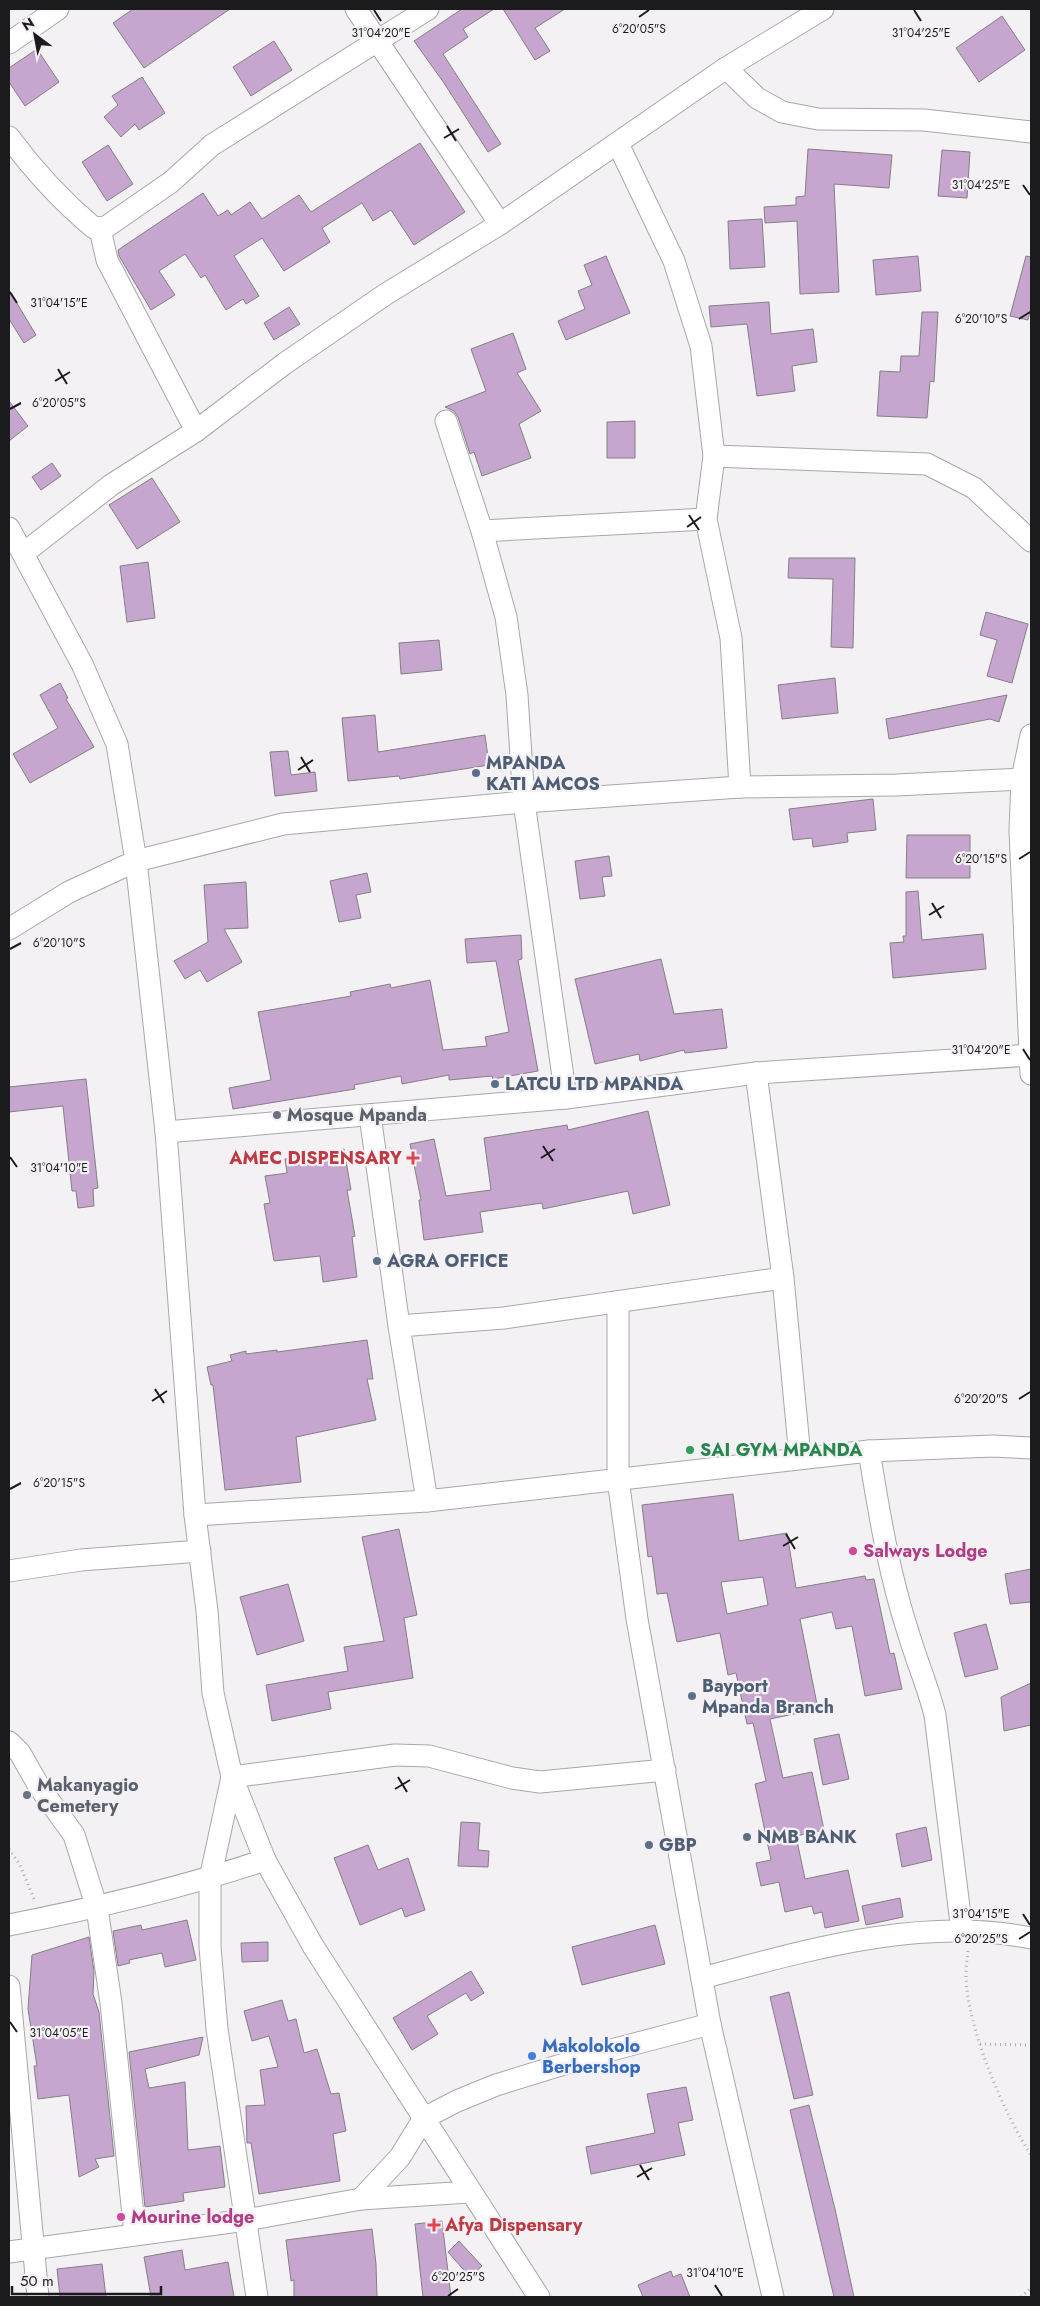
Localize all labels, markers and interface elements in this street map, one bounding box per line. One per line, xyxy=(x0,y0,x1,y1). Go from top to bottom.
north arrow xyxy=(10,10,60,60)
text: N xyxy=(18,13,38,35)
text: 6°20'05"S xyxy=(612,20,666,38)
text: 31°04'20"E xyxy=(351,24,411,42)
text: 31°04'25"E xyxy=(892,24,950,42)
text: 31°04'25"E xyxy=(952,176,1010,194)
text: 31°04'15"E xyxy=(30,294,88,312)
text: 6°20'10"S xyxy=(955,310,1008,328)
text: 6°20'05"S xyxy=(32,394,86,412)
place label: MPANDA KATI AMCOS xyxy=(486,750,600,797)
marker: MPANDA KATI AMCOS xyxy=(470,767,482,779)
text: 6°20'15"S xyxy=(955,850,1007,868)
text: 6°20'10"S xyxy=(33,934,86,952)
text: 31°04'20"E xyxy=(951,1041,1011,1059)
place label: LATCU LTD MPANDA xyxy=(505,1071,684,1097)
marker: LATCU LTD MPANDA xyxy=(489,1078,501,1090)
place label: Mosque Mpanda xyxy=(287,1102,427,1128)
marker: Mosque Mpanda xyxy=(271,1109,283,1121)
place label: AMEC DISPENSARY xyxy=(228,1145,402,1171)
marker: AMEC DISPENSARY xyxy=(406,1151,420,1165)
text: 31°04'10"E xyxy=(30,1159,88,1177)
place label: AGRA OFFICE xyxy=(386,1248,509,1274)
marker: AGRA OFFICE xyxy=(371,1255,383,1267)
text: 6°20'20"S xyxy=(954,1390,1008,1408)
place label: SAI GYM MPANDA xyxy=(700,1437,863,1463)
marker: SAI GYM MPANDA xyxy=(684,1444,696,1456)
text: 6°20'15"S xyxy=(33,1474,85,1492)
place label: Salways Lodge xyxy=(863,1538,988,1564)
marker: Salways Lodge xyxy=(847,1545,859,1557)
place label: Bayport Mpanda Branch xyxy=(702,1673,834,1720)
marker: Bayport Mpanda Branch xyxy=(686,1690,698,1702)
place label: Makanyagio Cemetery xyxy=(37,1772,139,1819)
marker: Makanyagio Cemetery xyxy=(21,1789,33,1801)
place label: NMB BANK xyxy=(757,1824,857,1850)
marker: NMB BANK xyxy=(741,1831,753,1843)
place label: GBP xyxy=(659,1832,697,1858)
marker: GBP xyxy=(643,1839,655,1851)
text: 31°04'15"E xyxy=(952,1905,1010,1923)
text: 6°20'25"S xyxy=(954,1930,1008,1948)
text: 31°04'05"E xyxy=(29,2024,89,2042)
place label: Makolokolo Berbershop xyxy=(542,2033,641,2080)
marker: Makolokolo Berbershop xyxy=(526,2050,538,2062)
place label: Mourine lodge xyxy=(131,2204,254,2230)
marker: Mourine lodge xyxy=(115,2211,127,2223)
place label: Afya Dispensary xyxy=(444,2212,583,2238)
marker: Afya Dispensary xyxy=(427,2218,441,2232)
scale bar xyxy=(12,2264,161,2296)
text: 31°04'10"E xyxy=(686,2264,744,2282)
text: 6°20'25"S xyxy=(431,2268,485,2286)
text: 50 m xyxy=(20,2270,54,2292)

